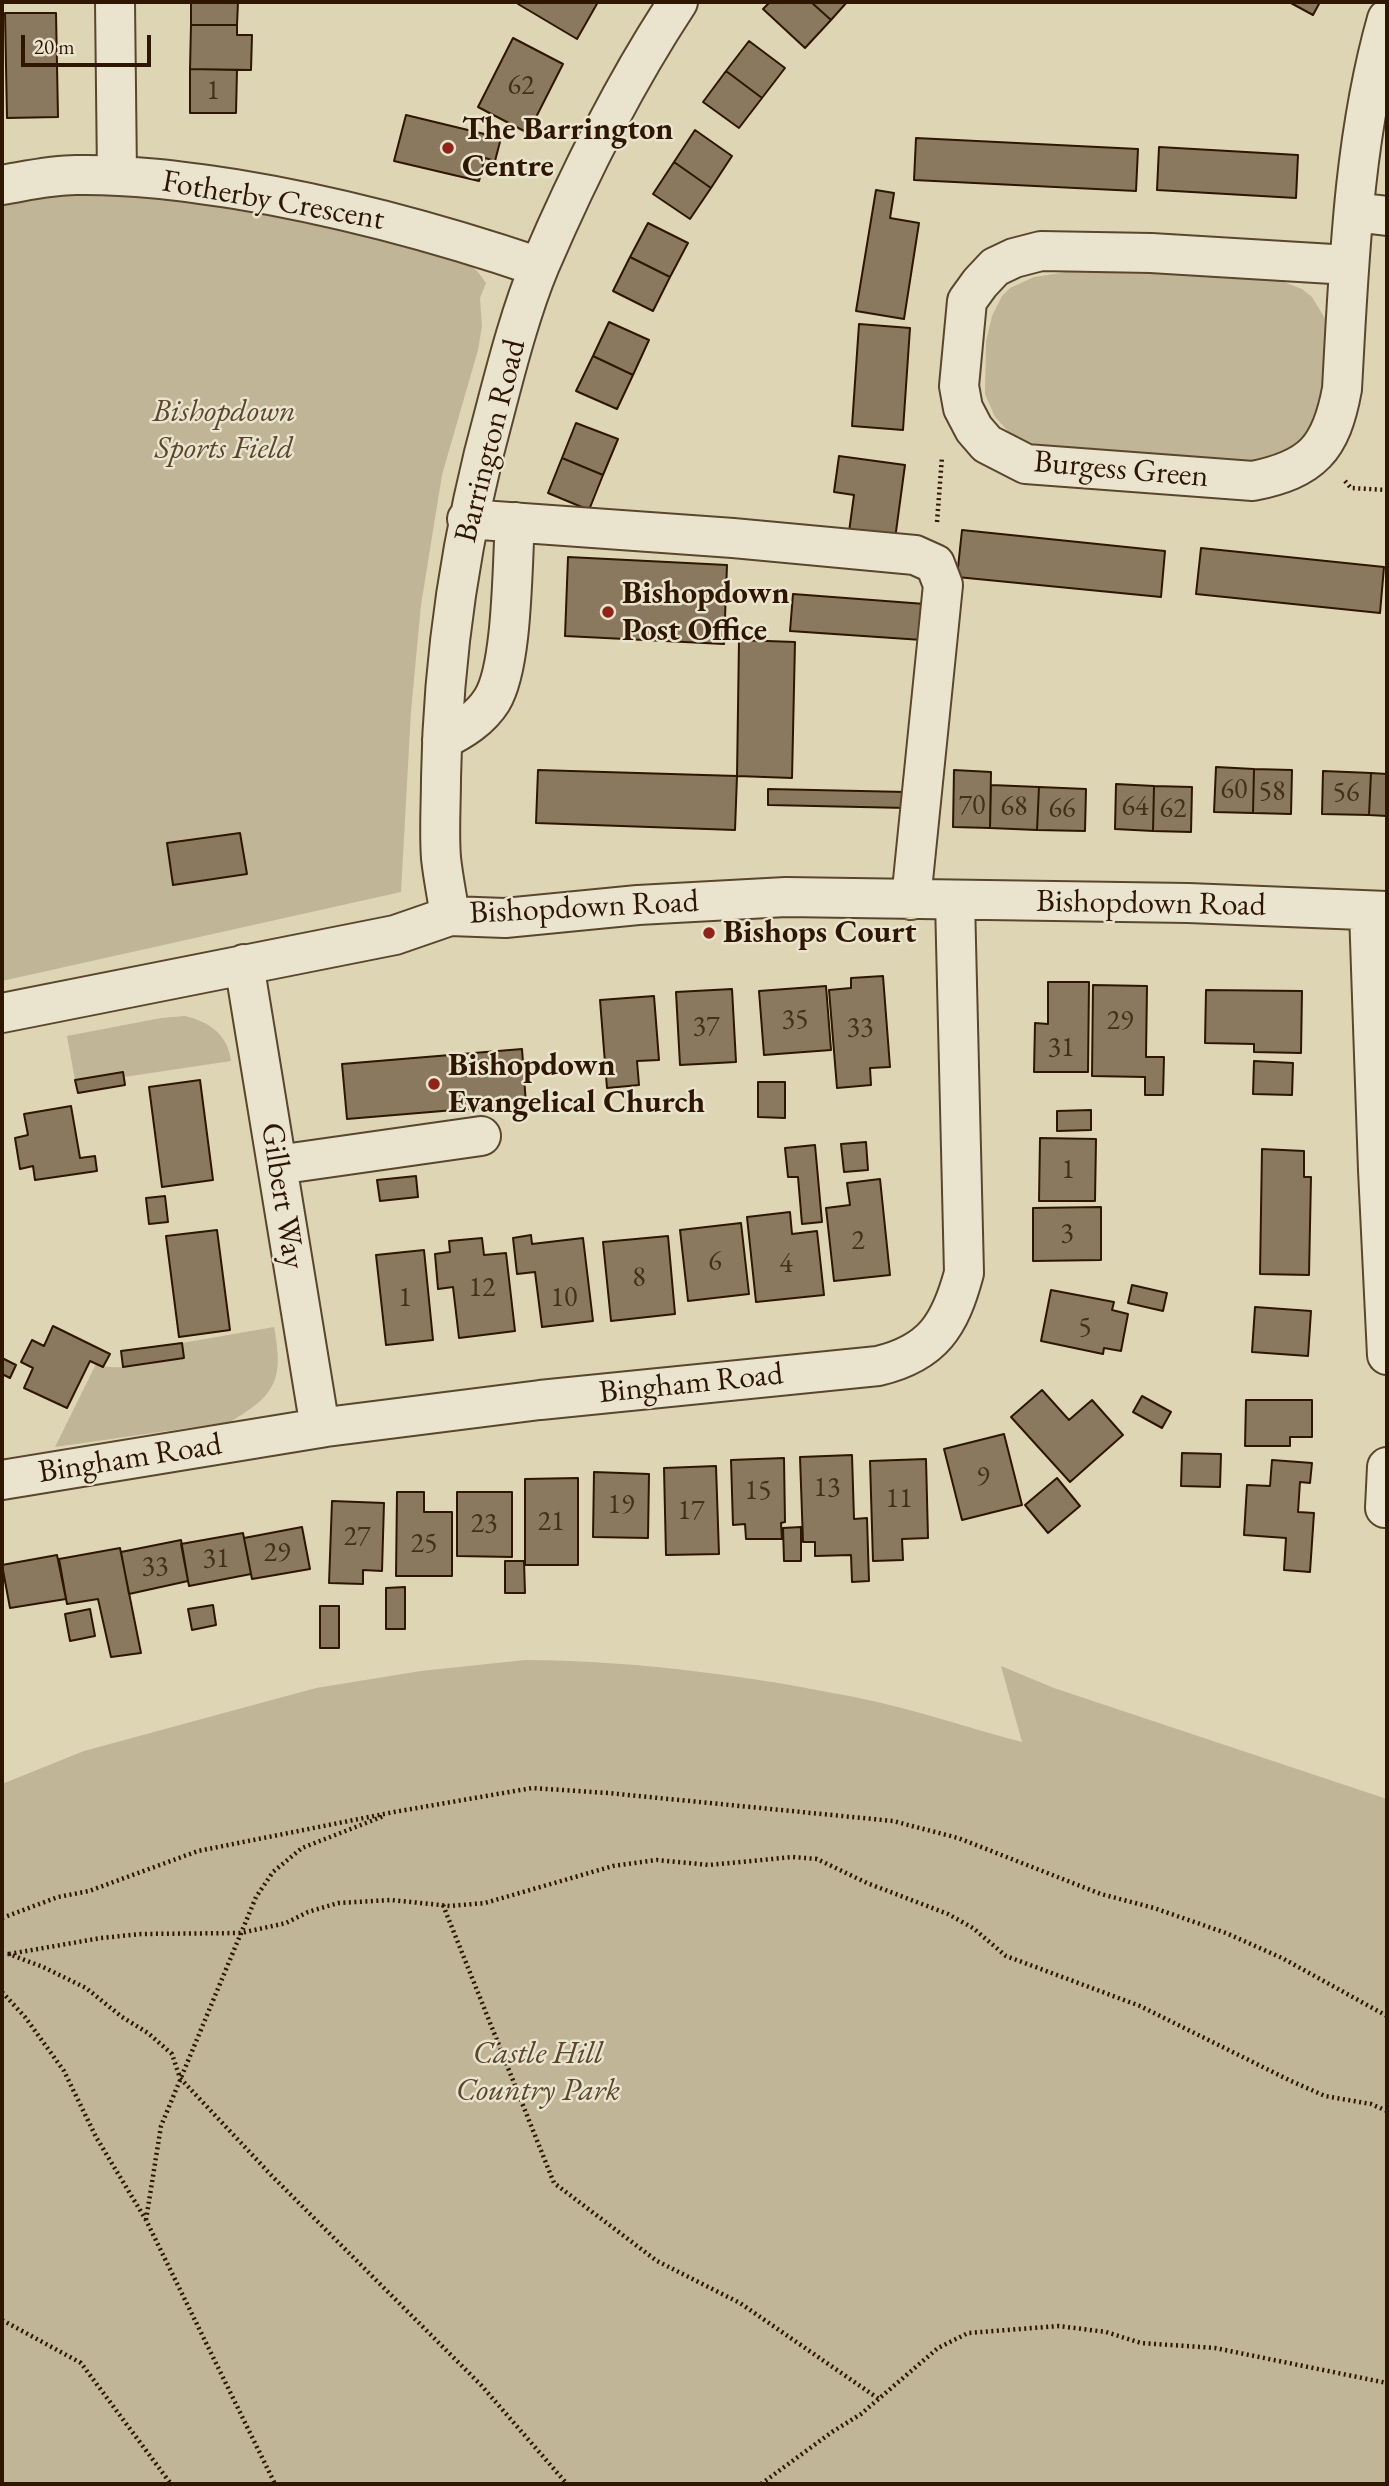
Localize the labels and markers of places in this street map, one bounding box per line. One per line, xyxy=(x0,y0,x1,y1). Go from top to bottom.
place label: The Barrington Centre xyxy=(462,111,673,186)
marker: The Barrington Centre xyxy=(440,140,456,156)
place label: Bishopdown Post Office xyxy=(622,575,790,650)
marker: Bishopdown Post Office xyxy=(600,604,616,620)
place label: Bishops Court xyxy=(723,914,916,952)
marker: Bishops Court xyxy=(701,925,717,941)
place label: Bishopdown Evangelical Church xyxy=(448,1047,705,1122)
marker: Bishopdown Evangelical Church xyxy=(426,1076,442,1092)

